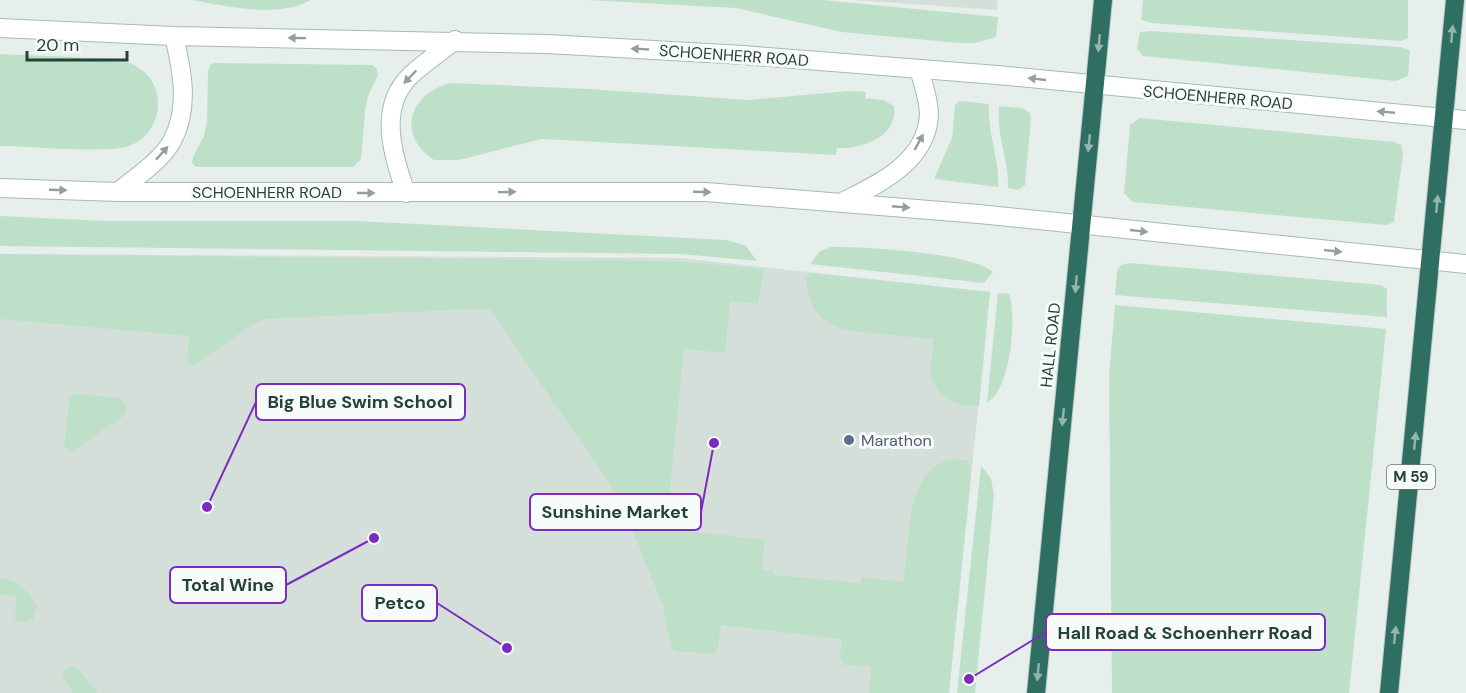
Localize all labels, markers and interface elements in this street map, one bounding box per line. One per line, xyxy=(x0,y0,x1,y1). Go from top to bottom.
scale bar xyxy=(27,24,128,62)
one-way arrow xyxy=(1447,24,1457,43)
text: 20 m xyxy=(36,33,79,57)
one-way arrow xyxy=(287,33,306,42)
one-way arrow xyxy=(1094,33,1104,52)
street label: SCHOENHERR ROAD xyxy=(658,40,810,71)
one-way arrow xyxy=(631,44,650,53)
one-way arrow xyxy=(404,70,418,84)
one-way arrow xyxy=(1028,74,1047,84)
street label: SCHOENHERR ROAD xyxy=(1142,80,1294,114)
one-way arrow xyxy=(1376,107,1395,117)
one-way arrow xyxy=(914,133,924,150)
one-way arrow xyxy=(1085,134,1094,153)
one-way arrow xyxy=(155,146,168,161)
street label: SCHOENHERR ROAD xyxy=(192,182,342,203)
one-way arrow xyxy=(49,186,68,195)
one-way arrow xyxy=(497,187,516,197)
one-way arrow xyxy=(356,188,375,198)
one-way arrow xyxy=(692,188,711,197)
one-way arrow xyxy=(1432,194,1442,213)
one-way arrow xyxy=(891,202,910,212)
one-way arrow xyxy=(1130,226,1149,236)
one-way arrow xyxy=(1324,246,1343,256)
one-way arrow xyxy=(1071,274,1081,293)
street label: HALL ROAD xyxy=(1036,302,1065,389)
callout: Big Blue Swim School xyxy=(256,384,465,420)
text: Big Blue Swim School xyxy=(267,390,453,414)
one-way arrow xyxy=(1058,408,1067,427)
place label: Marathon xyxy=(861,430,932,451)
one-way arrow xyxy=(1410,431,1420,450)
marker: Marathon xyxy=(842,433,856,447)
road number: M 59 xyxy=(1387,465,1435,489)
callout: Sunshine Market xyxy=(530,494,701,530)
text: Sunshine Market xyxy=(542,500,688,524)
callout: Total Wine xyxy=(170,567,286,603)
text: Total Wine xyxy=(182,573,274,597)
callout: Petco xyxy=(362,585,437,621)
text: Petco xyxy=(375,591,425,615)
callout: Hall Road & Schoenherr Road xyxy=(1046,614,1325,650)
text: Hall Road & Schoenherr Road xyxy=(1058,621,1312,645)
one-way arrow xyxy=(1390,625,1400,644)
one-way arrow xyxy=(1033,663,1043,682)

